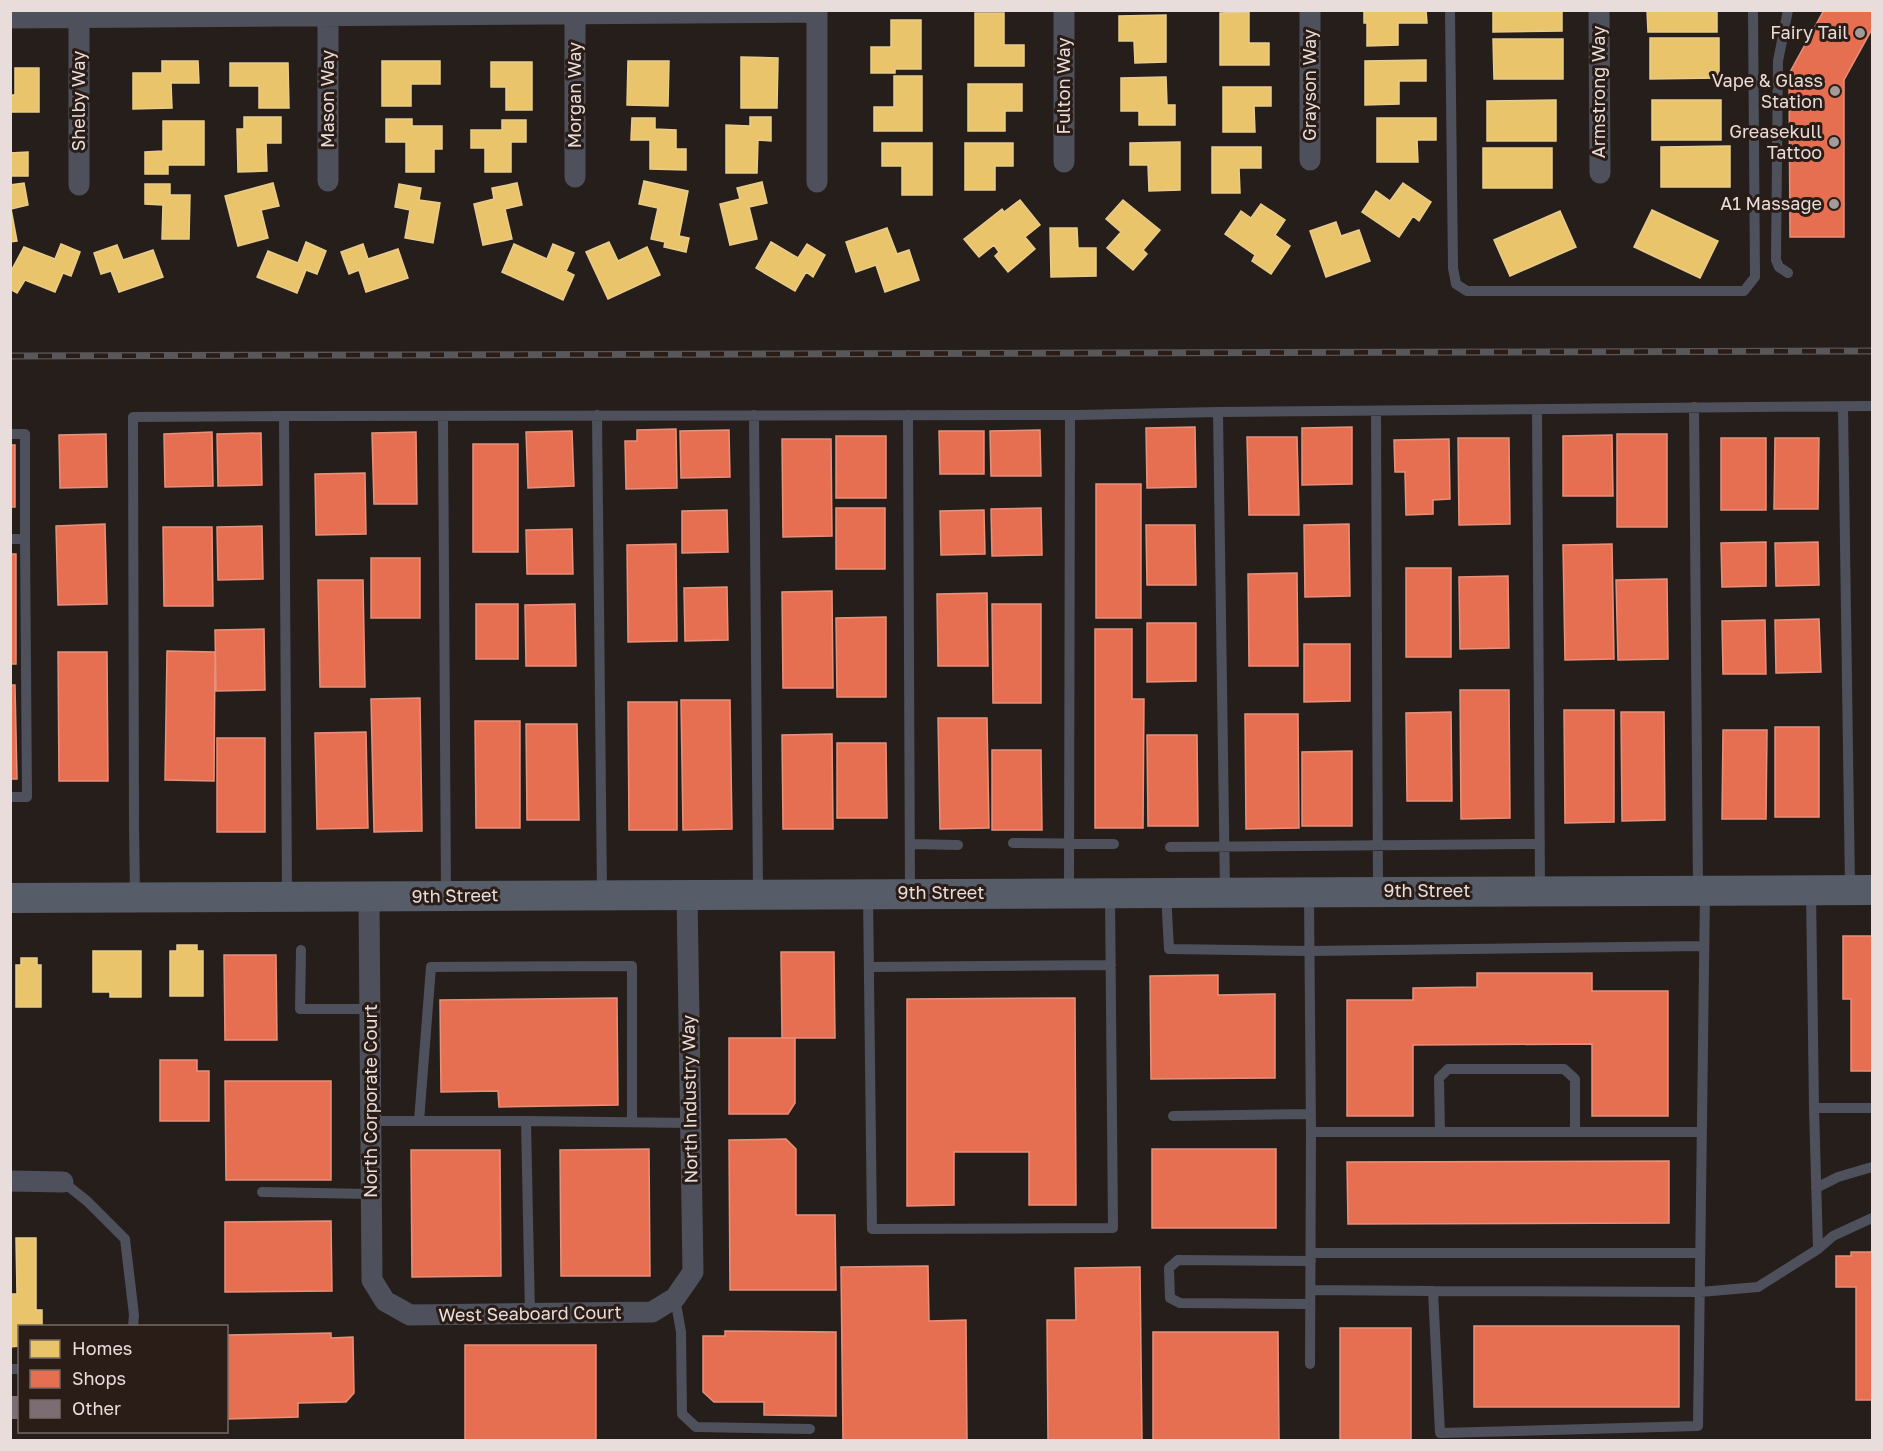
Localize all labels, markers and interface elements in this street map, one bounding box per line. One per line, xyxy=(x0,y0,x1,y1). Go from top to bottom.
place label: Fairy Tail xyxy=(1770,21,1848,43)
street label: Armstrong Way xyxy=(1587,26,1609,158)
marker: Fairy Tail xyxy=(1853,26,1867,40)
street label: Grayson Way xyxy=(1298,29,1320,141)
street label: Fulton Way xyxy=(1052,37,1074,135)
street label: Morgan Way xyxy=(563,42,585,148)
street label: Mason Way xyxy=(316,50,338,148)
street label: Shelby Way xyxy=(67,51,89,151)
place label: Vape & Glass Station xyxy=(1712,69,1823,112)
marker: Vape & Glass Station xyxy=(1828,84,1842,98)
place label: Greasekull Tattoo xyxy=(1729,120,1822,163)
marker: Greasekull Tattoo xyxy=(1827,135,1841,149)
place label: A1 Massage xyxy=(1720,192,1822,214)
marker: A1 Massage xyxy=(1827,197,1841,211)
street label: 9th Street xyxy=(1384,879,1470,901)
street label: 9th Street xyxy=(898,881,984,903)
street label: 9th Street xyxy=(411,883,499,907)
street label: North Corporate Court xyxy=(359,1004,381,1198)
street label: North Industry Way xyxy=(677,1015,701,1184)
street label: West Seaboard Court xyxy=(438,1300,622,1326)
legend xyxy=(18,1325,228,1433)
text: Homes xyxy=(72,1337,132,1359)
text: Shops xyxy=(72,1367,126,1389)
text: Other xyxy=(72,1397,121,1419)

